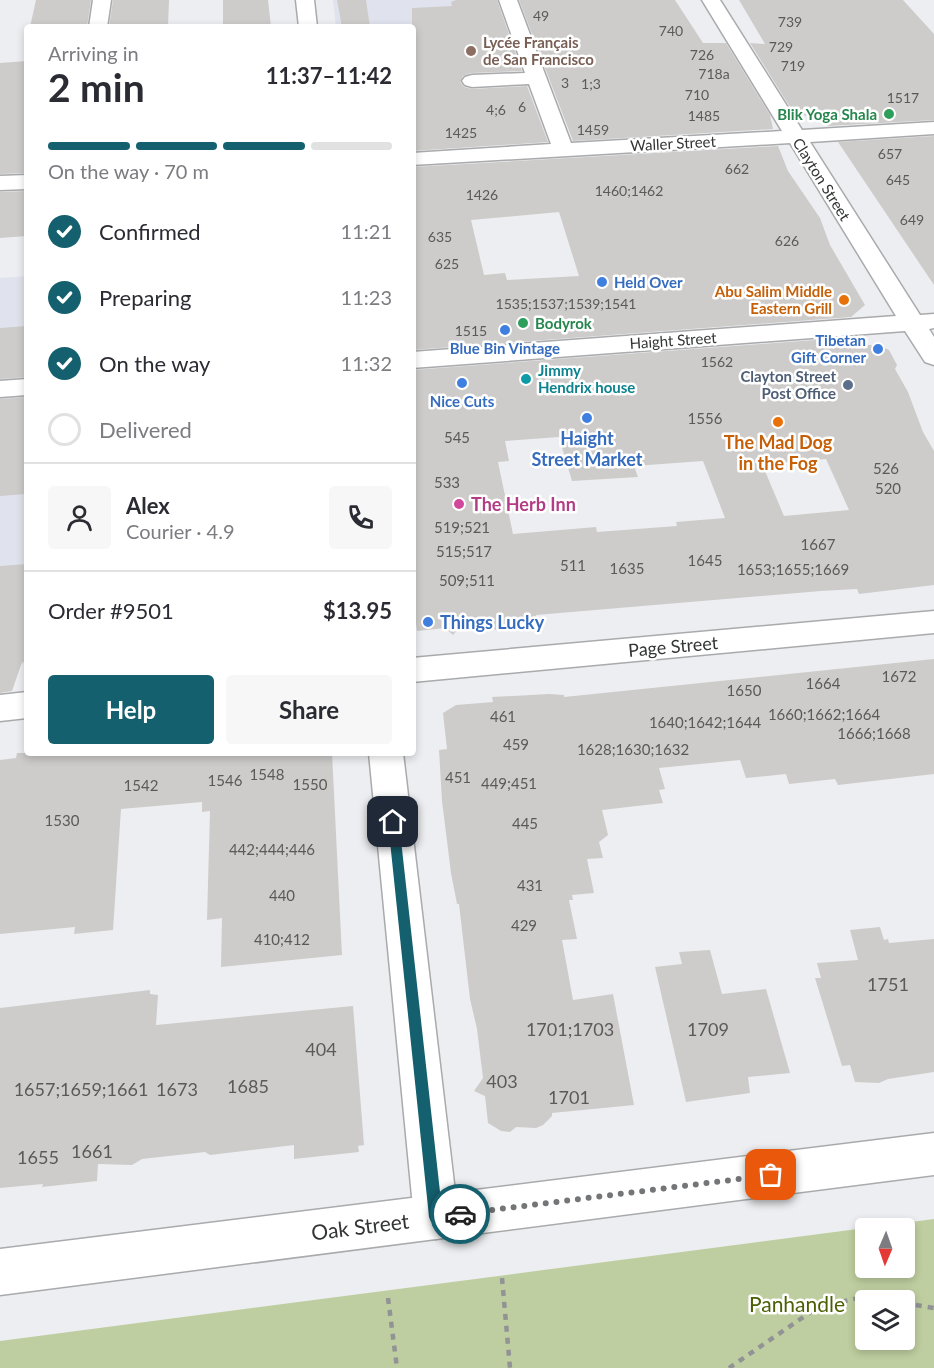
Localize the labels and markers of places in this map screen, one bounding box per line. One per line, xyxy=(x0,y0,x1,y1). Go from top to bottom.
place label: Lycée Français de San Francisco xyxy=(483,33,594,68)
marker: Lycée Français de San Francisco xyxy=(464,44,478,58)
place label: Blik Yoga Shala xyxy=(777,105,877,123)
marker: Blik Yoga Shala xyxy=(882,107,896,121)
place label: Held Over xyxy=(614,273,683,291)
marker: Held Over xyxy=(595,275,609,289)
place label: Abu Salim Middle Eastern Grill xyxy=(714,282,832,317)
marker: Abu Salim Middle Eastern Grill xyxy=(837,293,851,307)
place label: Bodyrok xyxy=(535,314,593,332)
marker: Bodyrok xyxy=(516,316,530,330)
marker: Blue Bin Vintage xyxy=(498,323,512,337)
place label: Tibetan Gift Corner xyxy=(791,331,866,366)
place label: Blue Bin Vintage xyxy=(450,339,560,357)
marker: Tibetan Gift Corner xyxy=(871,342,885,356)
place label: Jimmy Hendrix house xyxy=(538,361,635,396)
place label: Clayton Street Post Office xyxy=(740,367,836,402)
marker: Jimmy Hendrix house xyxy=(519,372,533,386)
marker: Nice Cuts xyxy=(455,376,469,390)
marker: Clayton Street Post Office xyxy=(841,378,855,392)
place label: Nice Cuts xyxy=(430,392,495,410)
marker: Haight Street Market xyxy=(580,411,594,425)
marker: The Mad Dog in the Fog xyxy=(771,415,785,429)
place label: Haight Street Market xyxy=(532,427,643,470)
place label: The Mad Dog in the Fog xyxy=(724,431,833,474)
place label: The Herb Inn xyxy=(471,493,576,515)
marker: The Herb Inn xyxy=(452,497,466,511)
place label: Things Lucky xyxy=(440,611,545,633)
marker: Things Lucky xyxy=(421,615,435,629)
pin xyxy=(367,796,418,847)
pin xyxy=(745,1149,796,1200)

